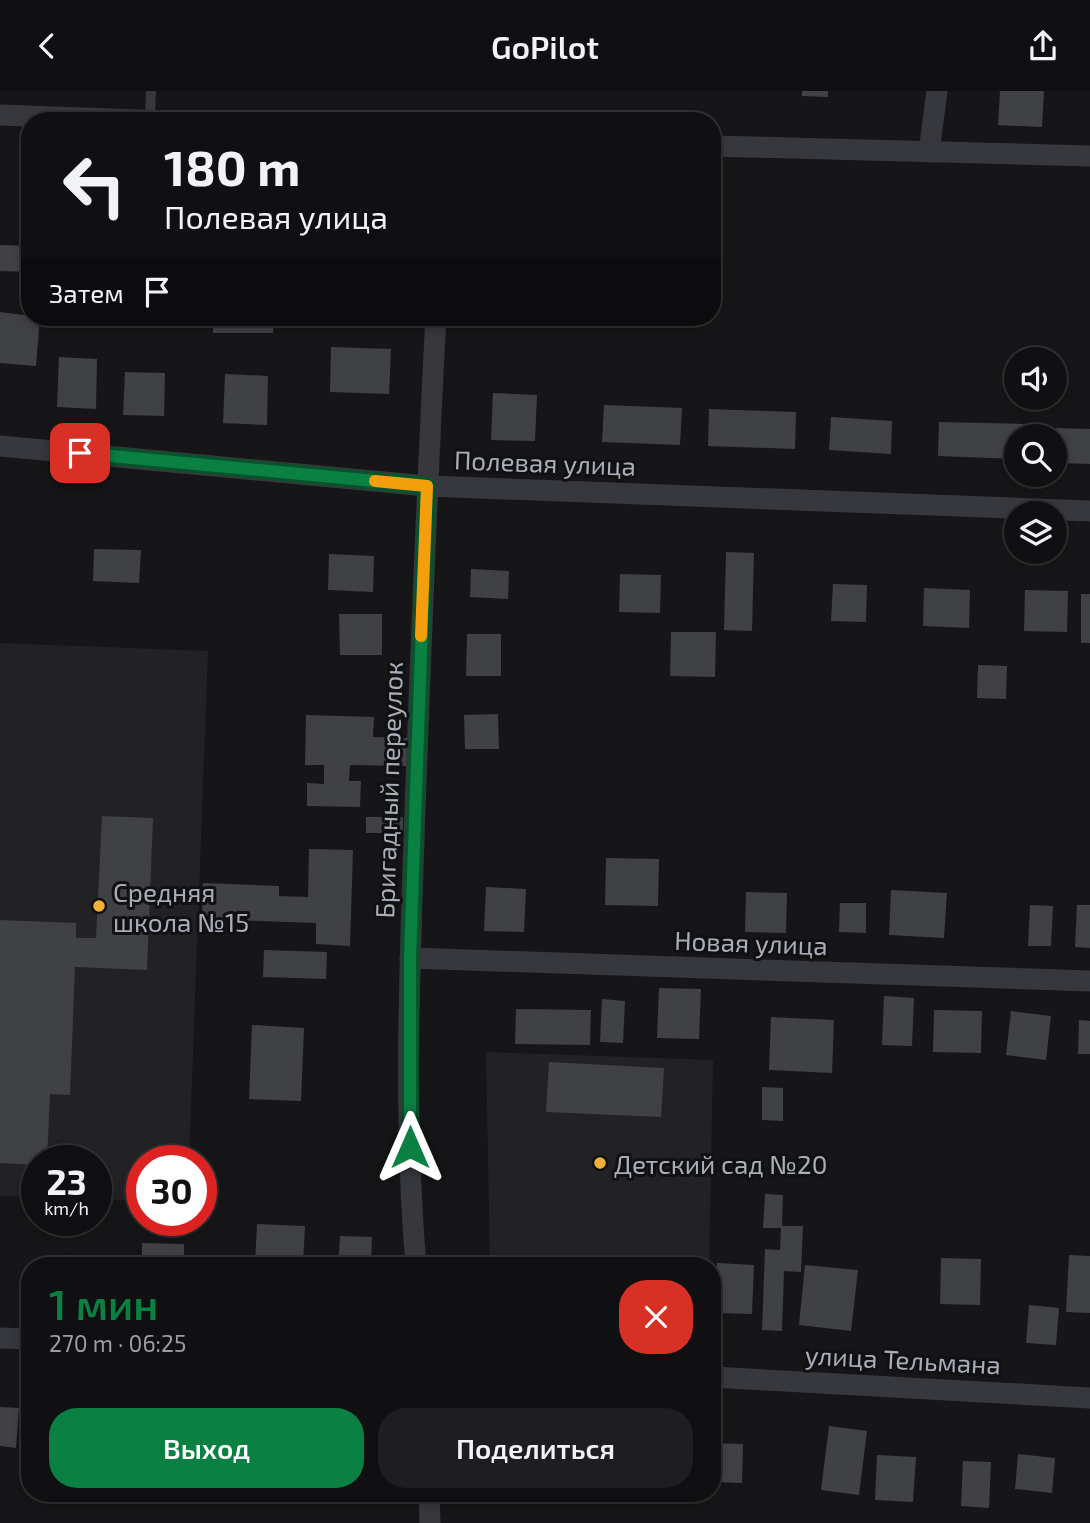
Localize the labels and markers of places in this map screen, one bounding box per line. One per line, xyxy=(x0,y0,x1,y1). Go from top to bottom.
pin xyxy=(50,423,110,483)
place label: Средняя школа №15 xyxy=(113,876,249,937)
marker: Средняя школа №15 xyxy=(91,898,107,914)
place label: Детский сад №20 xyxy=(614,1148,827,1179)
marker: Детский сад №20 xyxy=(592,1155,608,1171)

